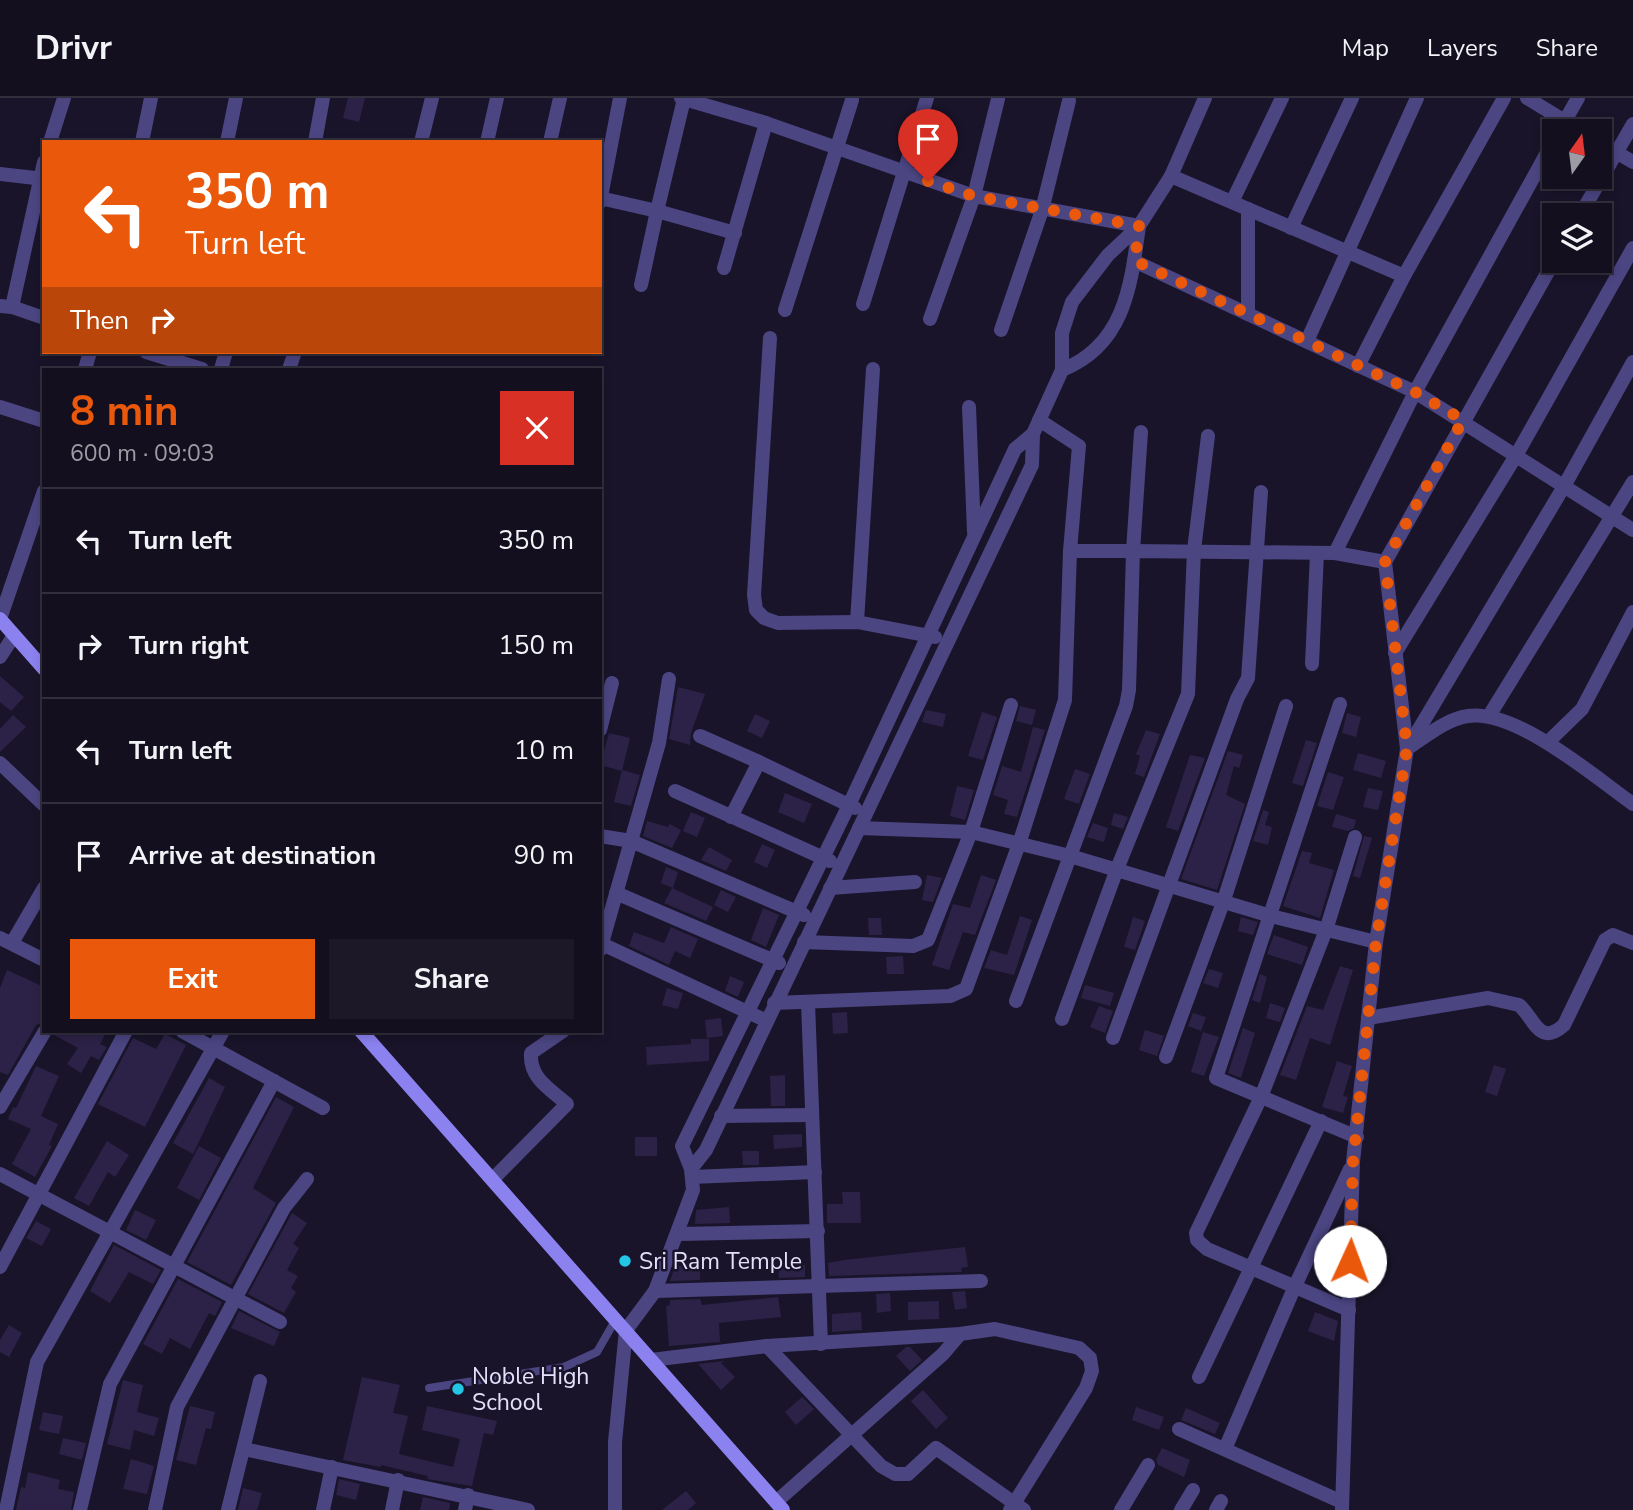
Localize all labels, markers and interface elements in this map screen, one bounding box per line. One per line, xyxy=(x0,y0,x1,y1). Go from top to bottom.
text: Drivr xyxy=(35,26,112,71)
text: Map xyxy=(1342,32,1389,64)
text: Layers xyxy=(1427,32,1498,64)
text: Share xyxy=(1536,32,1598,64)
pin xyxy=(898,109,958,181)
north arrow xyxy=(1542,119,1612,189)
map controls xyxy=(1542,119,1612,273)
icon: arrive xyxy=(909,120,947,158)
text: 350 m xyxy=(185,158,329,225)
icon: left xyxy=(70,168,161,259)
button: layers xyxy=(1542,203,1612,273)
text: Turn left xyxy=(185,222,305,265)
icon: right xyxy=(143,301,181,339)
text: Then xyxy=(70,303,129,338)
text: 8 min xyxy=(70,383,179,440)
button: close xyxy=(500,391,574,465)
text: 600 m · 09:03 xyxy=(70,438,215,469)
icon: left xyxy=(70,522,108,560)
text: Turn left xyxy=(129,523,232,558)
text: 350 m xyxy=(498,523,574,558)
icon: right xyxy=(70,627,108,665)
text: Turn right xyxy=(129,628,248,663)
text: 150 m xyxy=(498,628,574,663)
icon: left xyxy=(70,732,108,770)
text: Turn left xyxy=(129,733,232,768)
text: 10 m xyxy=(514,733,574,768)
icon: arrive xyxy=(70,837,108,875)
text: Arrive at destination xyxy=(129,838,376,873)
text: 90 m xyxy=(514,838,574,873)
button: Exit xyxy=(70,939,315,1019)
button: Share xyxy=(329,939,574,1019)
position arrow xyxy=(1313,1224,1387,1298)
place label: Sri Ram Temple xyxy=(639,1246,802,1277)
marker: Sri Ram Temple xyxy=(617,1253,633,1269)
place label: Noble High School xyxy=(472,1361,589,1418)
marker: Noble High School xyxy=(450,1381,466,1397)

